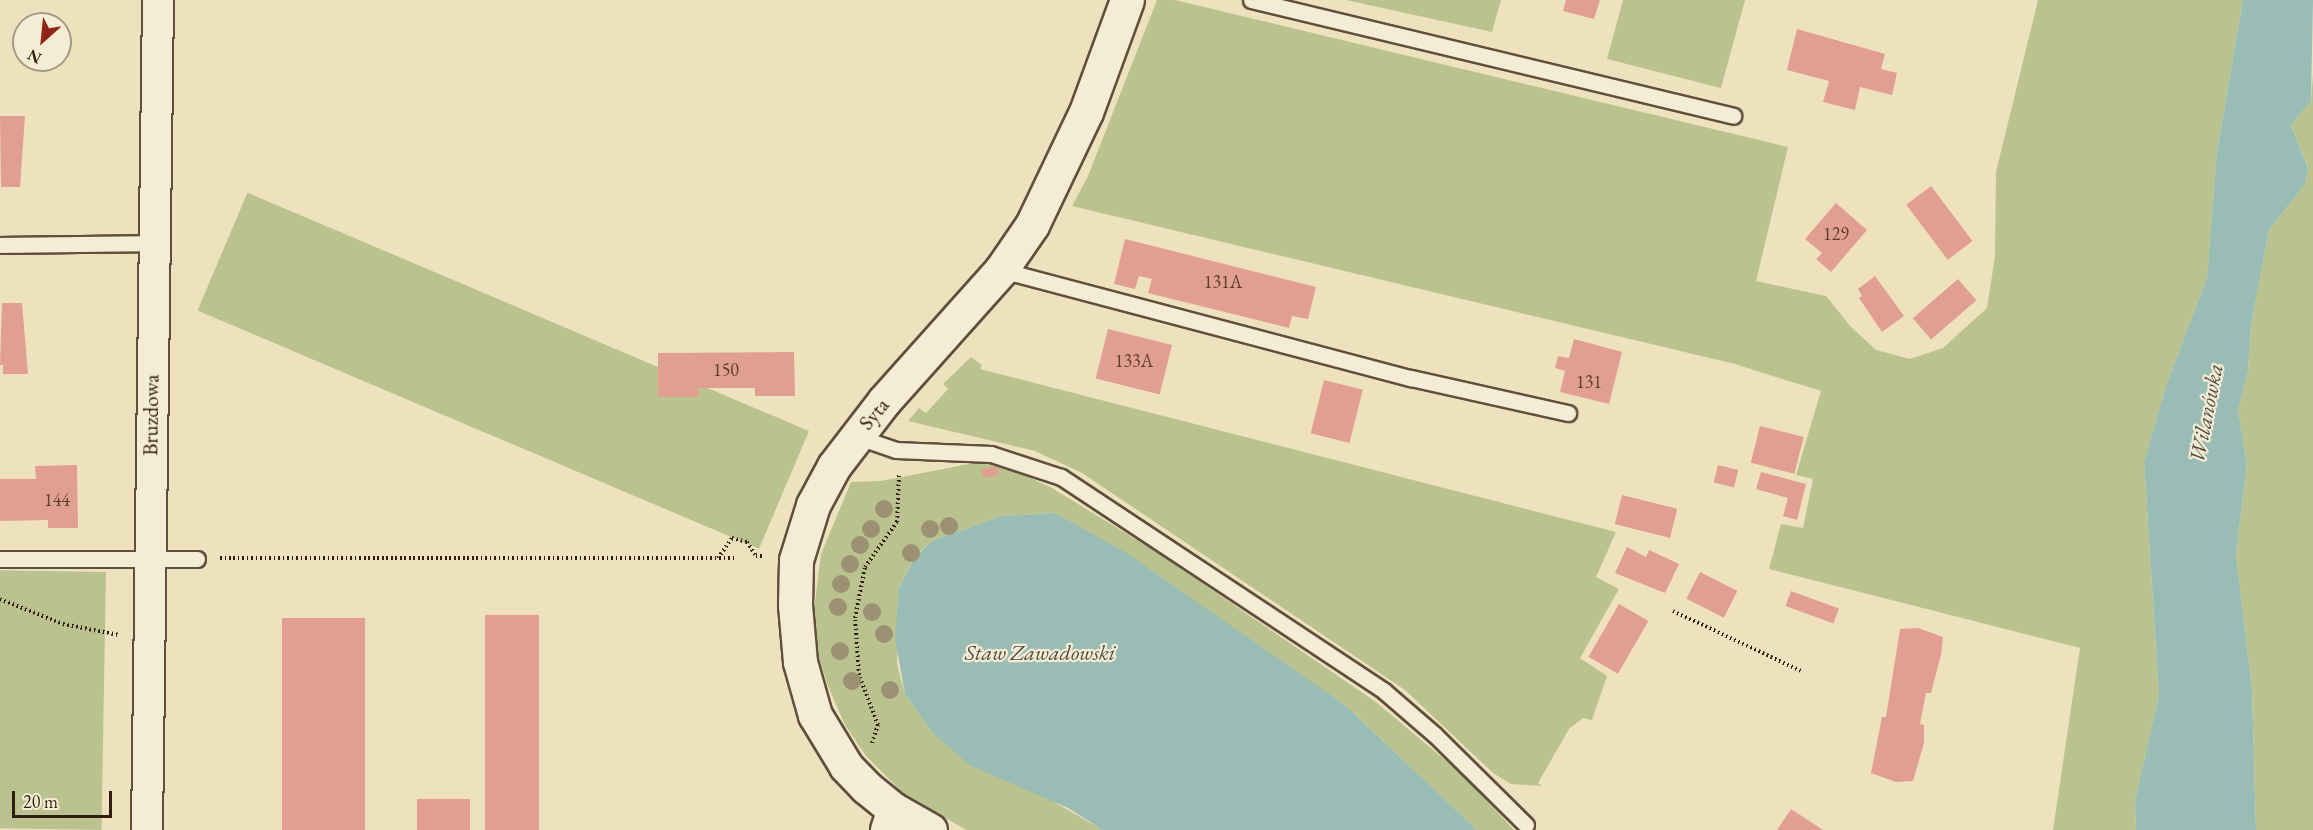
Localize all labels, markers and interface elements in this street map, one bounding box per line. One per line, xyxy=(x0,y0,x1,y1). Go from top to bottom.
north arrow xyxy=(12,12,72,72)
text: N xyxy=(24,44,45,69)
house number: 129 xyxy=(1823,223,1849,245)
house number: 131A xyxy=(1204,271,1242,293)
house number: 133A xyxy=(1115,350,1153,372)
house number: 150 xyxy=(713,359,739,381)
water label: Wilanówka xyxy=(2184,361,2228,465)
house number: 131 xyxy=(1576,371,1602,393)
street label: Bruzdowa xyxy=(138,374,164,456)
street label: Syta xyxy=(853,393,895,435)
house number: 144 xyxy=(44,489,70,511)
water label: Staw Zawadowski xyxy=(965,640,1115,666)
scale bar xyxy=(15,779,116,817)
text: 20 m xyxy=(23,790,58,813)

